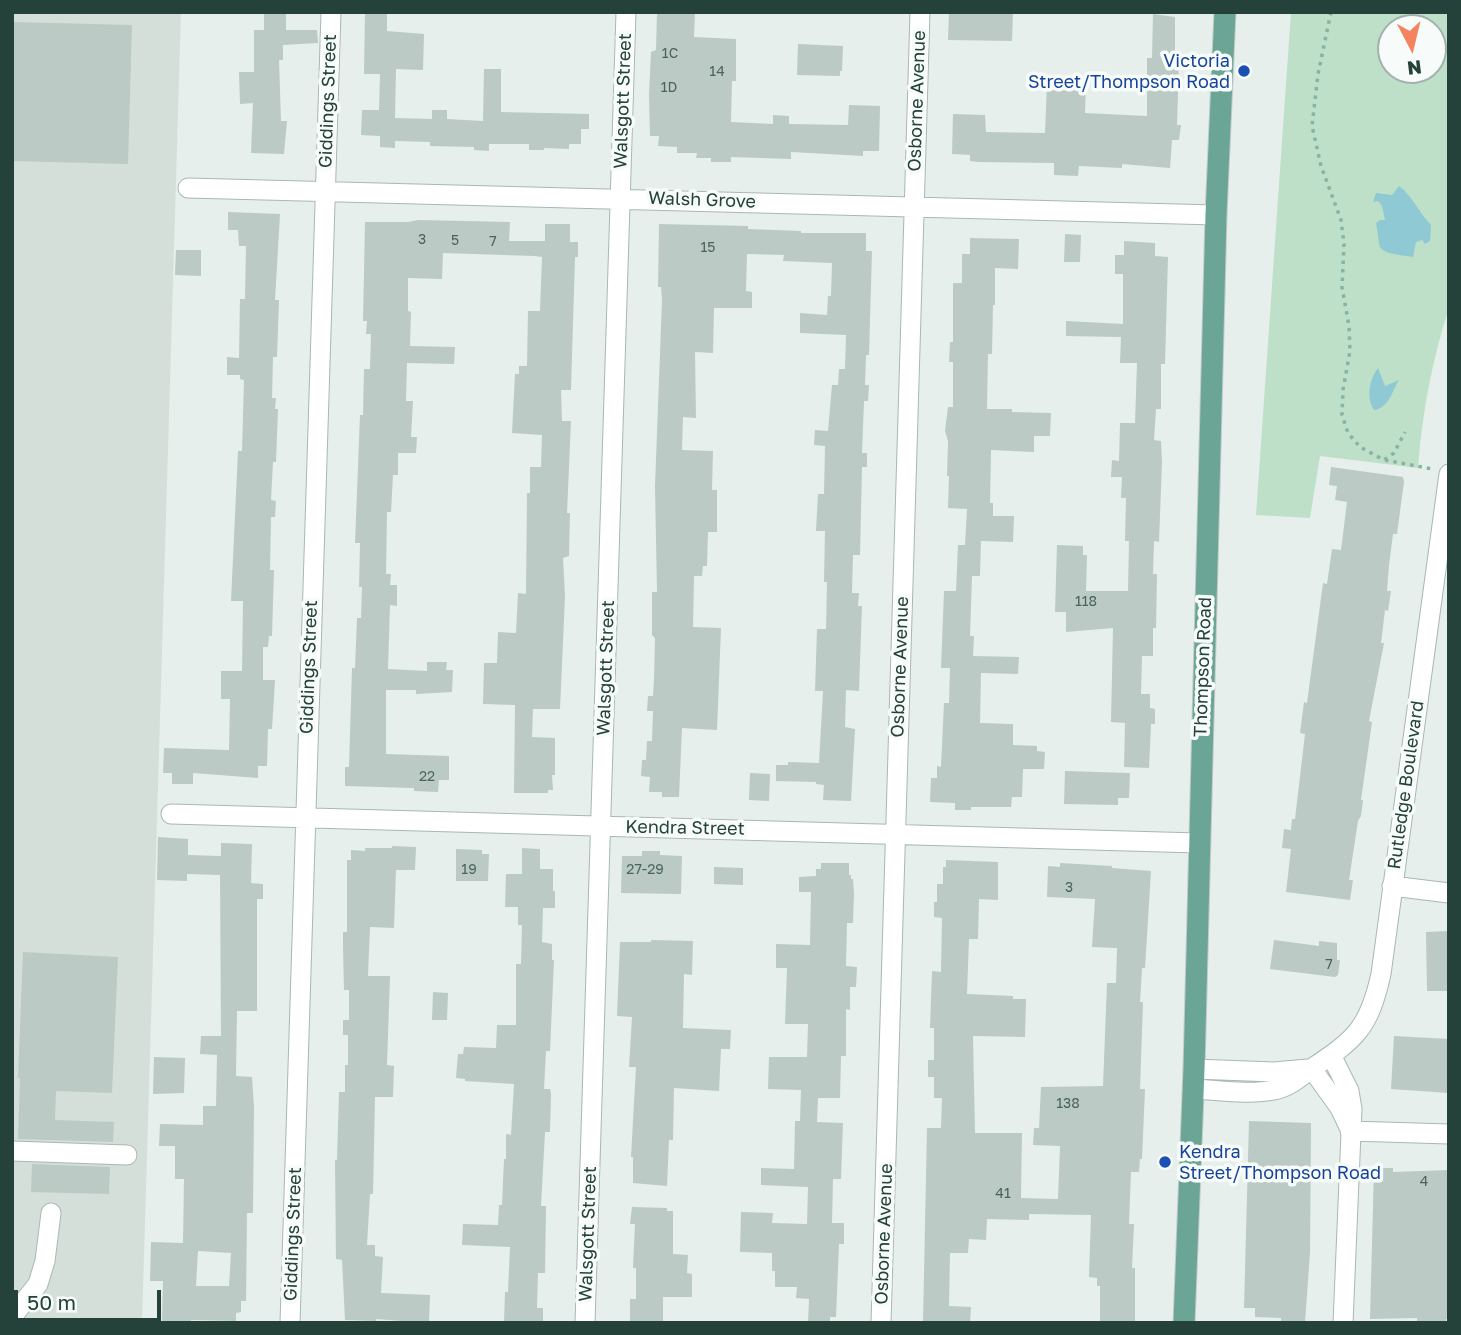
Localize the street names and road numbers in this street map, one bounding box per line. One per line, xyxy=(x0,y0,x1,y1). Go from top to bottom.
street label: Osborne Avenue xyxy=(904,30,930,172)
street label: Walsgott Street xyxy=(610,33,636,169)
street label: Giddings Street xyxy=(315,34,341,168)
street label: Walsh Grove xyxy=(648,187,756,213)
street label: Osborne Avenue xyxy=(887,596,913,738)
street label: Thompson Road xyxy=(1190,597,1216,737)
street label: Giddings Street xyxy=(296,600,322,734)
street label: Walsgott Street xyxy=(593,600,619,736)
street label: Rutledge Boulevard xyxy=(1383,699,1429,871)
street label: Kendra Street xyxy=(625,816,745,840)
street label: Osborne Avenue xyxy=(871,1163,897,1305)
street label: Walsgott Street xyxy=(575,1166,601,1302)
street label: Giddings Street xyxy=(280,1167,306,1301)

